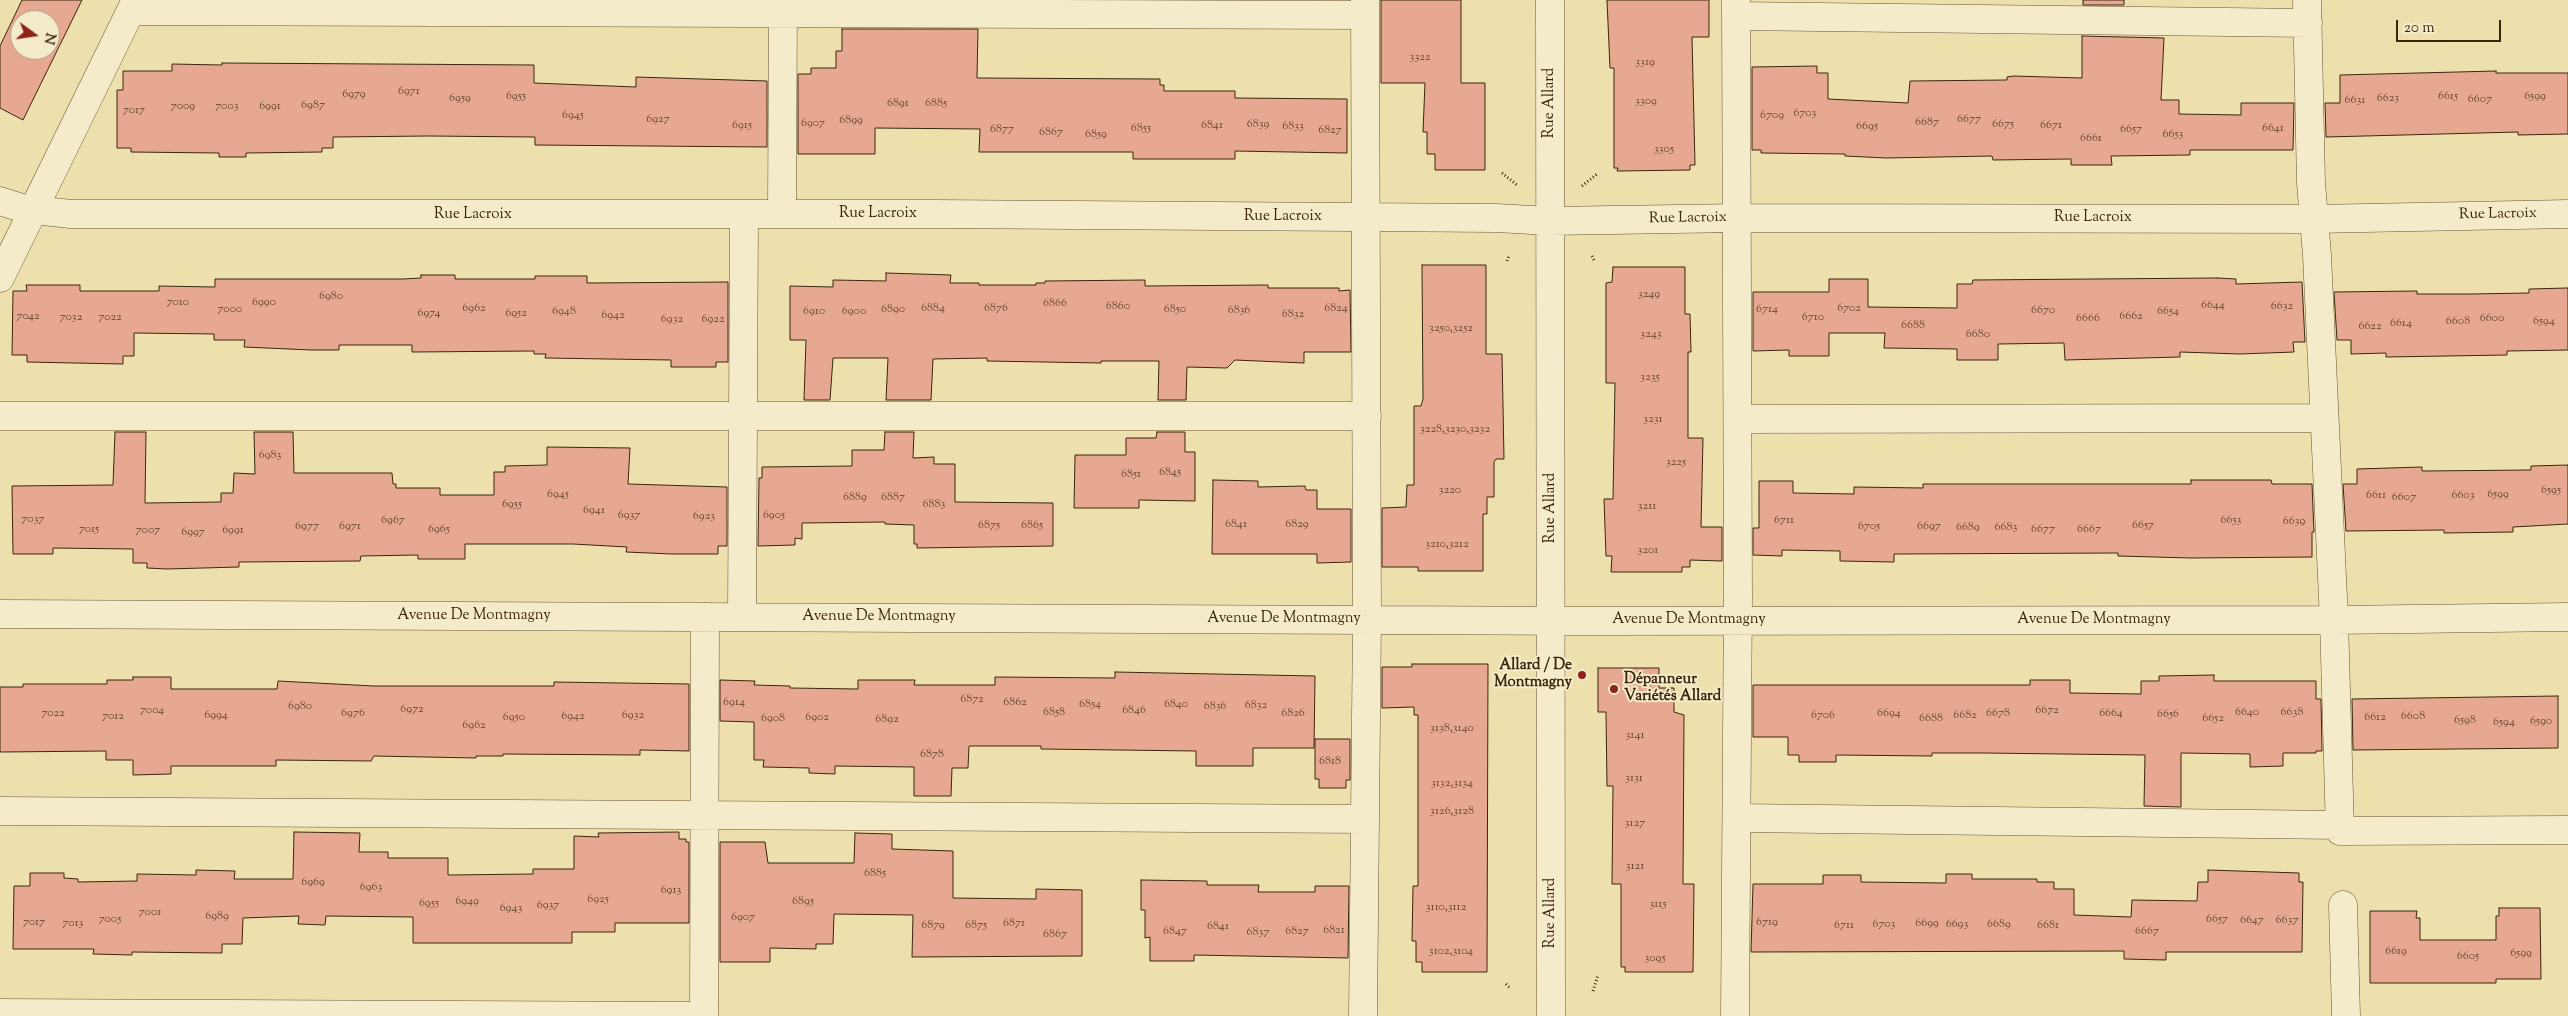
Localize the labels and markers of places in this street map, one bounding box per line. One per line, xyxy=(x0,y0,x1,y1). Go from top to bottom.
place label: Allard / De Montmagny xyxy=(1494,657,1572,692)
marker: Allard / De Montmagny xyxy=(1576,669,1588,681)
place label: Dépanneur Variétés Allard xyxy=(1624,671,1721,706)
marker: Dépanneur Variétés Allard xyxy=(1608,683,1620,695)

